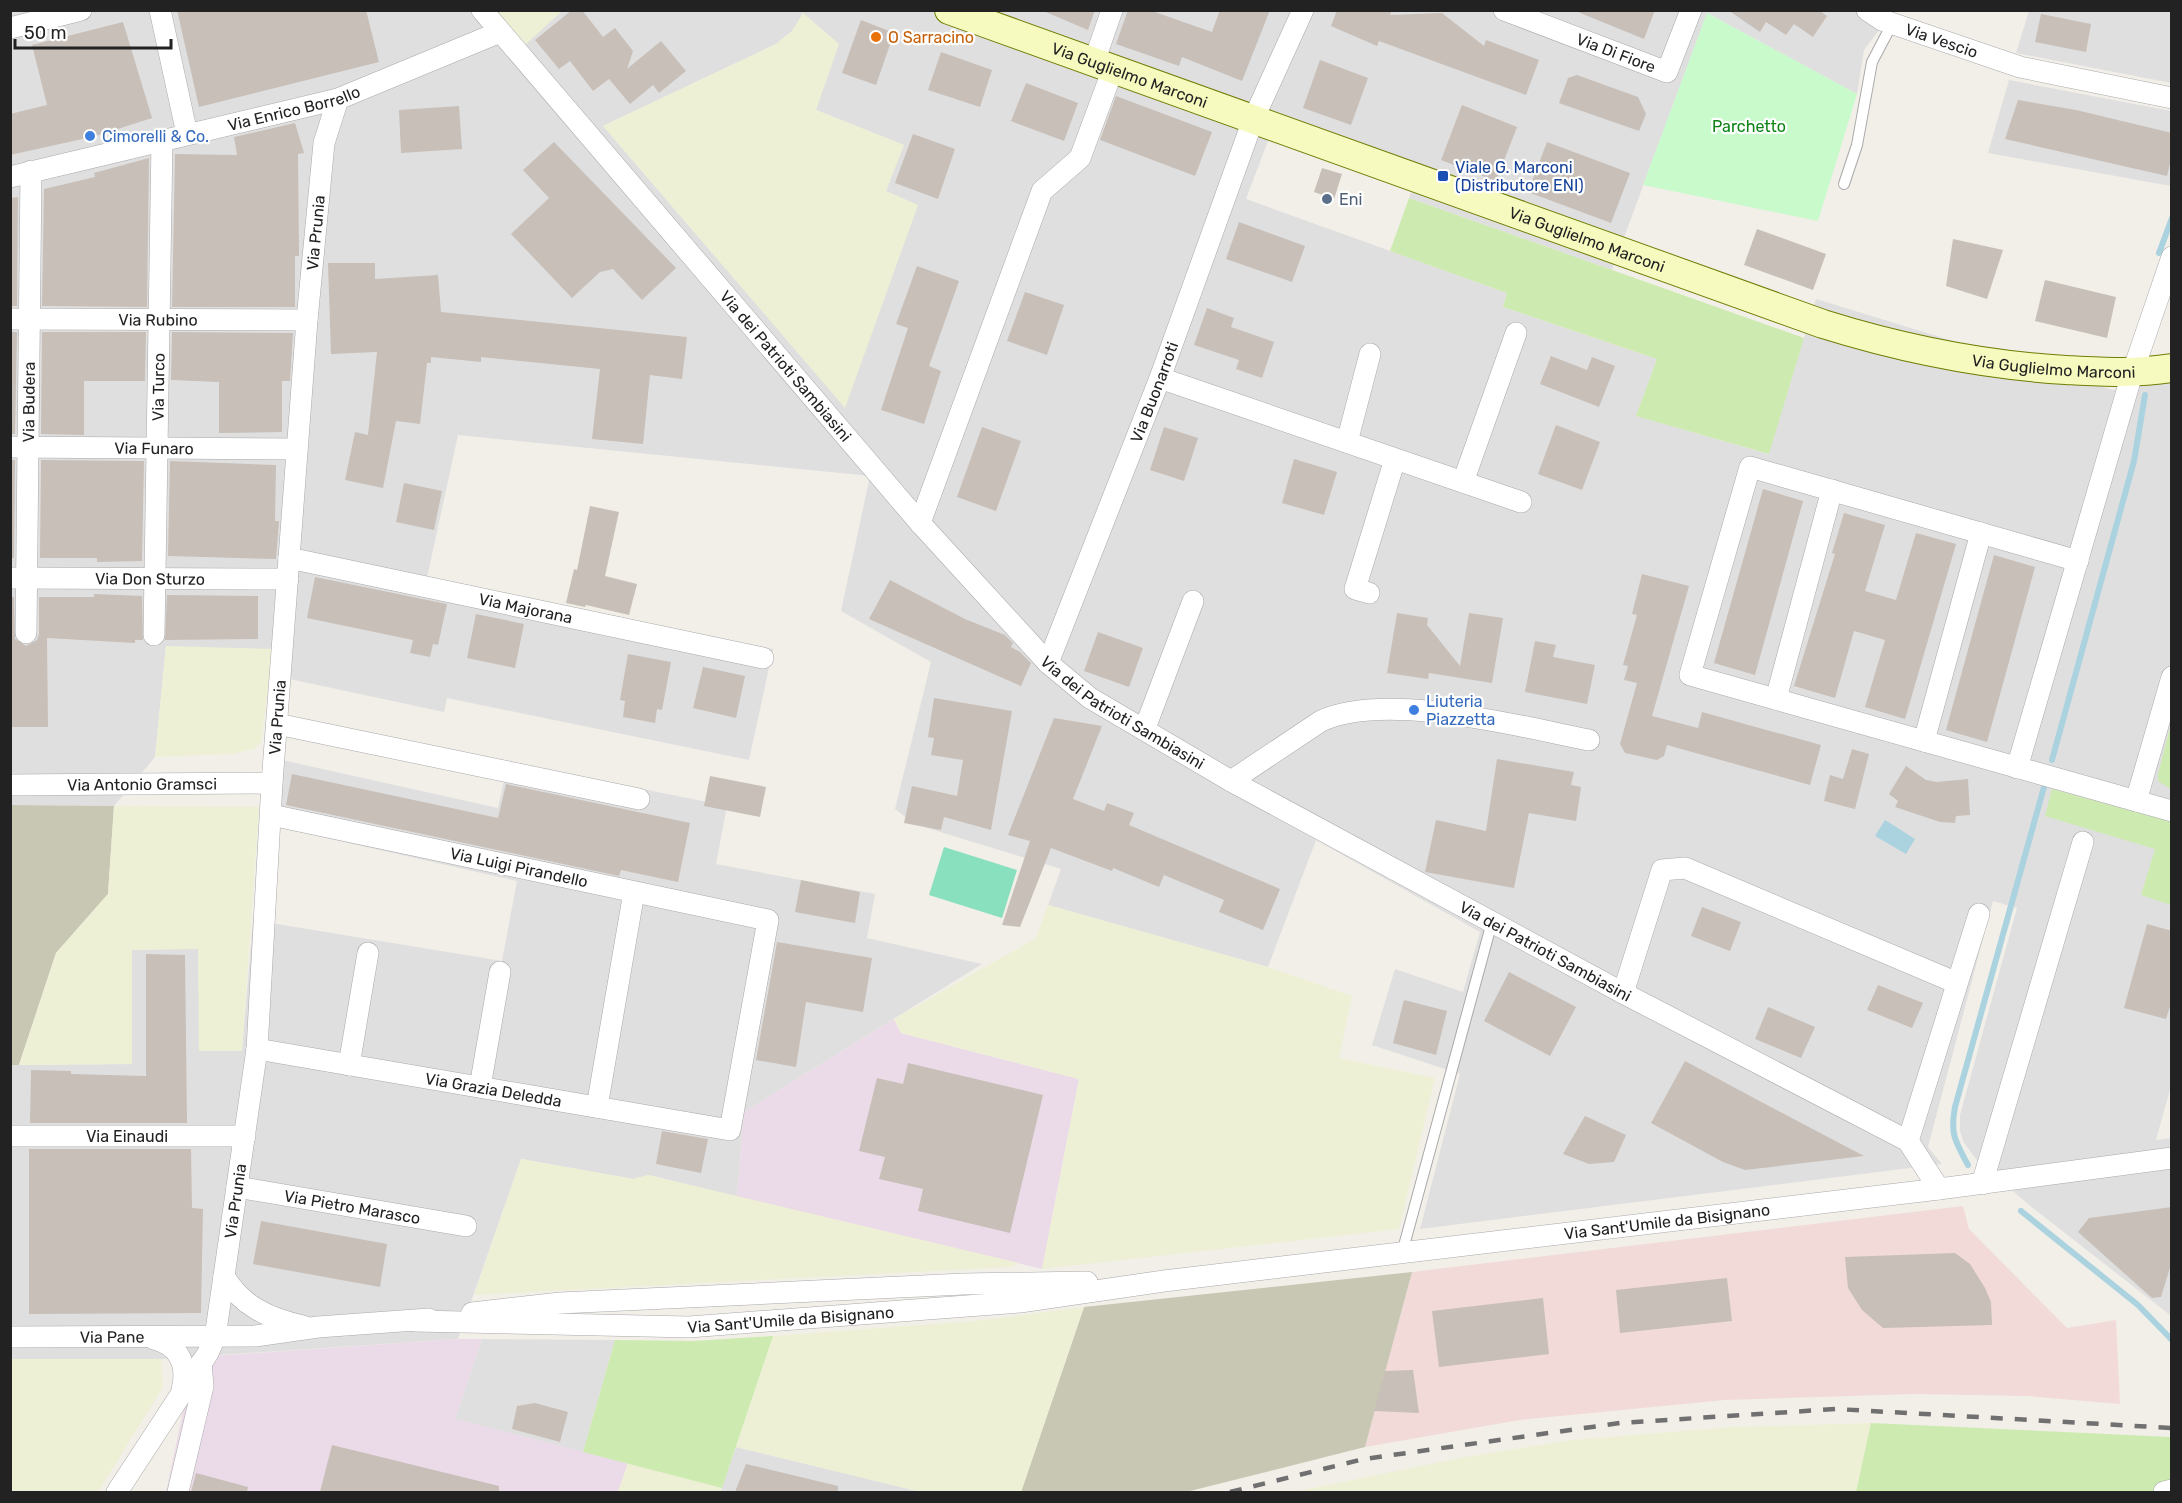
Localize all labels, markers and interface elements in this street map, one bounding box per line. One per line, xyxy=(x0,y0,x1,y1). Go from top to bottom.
scale bar xyxy=(15,12,171,50)
street label: Via Vescio xyxy=(1903,20,1980,62)
text: 50 m xyxy=(24,22,67,44)
place label: O Sarracino xyxy=(888,28,974,47)
street label: Via Di Fiore xyxy=(1574,29,1658,77)
marker: O Sarracino xyxy=(869,30,883,44)
street label: Via Guglielmo Marconi xyxy=(1049,39,1210,112)
street label: Via Enrico Borrello xyxy=(226,82,363,135)
park label: Parchetto xyxy=(1712,117,1786,136)
place label: Cimorelli & Co. xyxy=(102,127,209,146)
marker: Cimorelli & Co. xyxy=(83,129,97,143)
place label: Viale G. Marconi (Distributore ENI) xyxy=(1455,158,1584,195)
marker: Viale G. Marconi (Distributore ENI) xyxy=(1436,169,1450,183)
place label: Eni xyxy=(1339,190,1362,209)
marker: Eni xyxy=(1320,192,1334,206)
street label: Via Prunia xyxy=(303,194,329,271)
street label: Via Guglielmo Marconi xyxy=(1506,203,1667,276)
street label: Via dei Patrioti Sambiasini xyxy=(716,287,855,446)
street label: Via Rubino xyxy=(118,310,198,330)
street label: Via Buonarroti xyxy=(1127,339,1182,445)
street label: Via Guglielmo Marconi xyxy=(1970,351,2136,382)
street label: Via Turco xyxy=(148,353,169,421)
street label: Via Budera xyxy=(19,362,39,442)
street label: Via Funaro xyxy=(114,439,194,458)
street label: Via Don Sturzo xyxy=(95,569,205,589)
street label: Via Majorana xyxy=(477,589,574,628)
street label: Via dei Patrioti Sambiasini xyxy=(1036,652,1208,773)
street label: Via Prunia xyxy=(265,679,290,756)
place label: Liuteria Piazzetta xyxy=(1426,692,1495,729)
marker: Liuteria Piazzetta xyxy=(1407,703,1421,717)
street label: Via Antonio Gramsci xyxy=(67,774,217,795)
street label: Via Luigi Pirandello xyxy=(448,844,590,891)
street label: Via dei Patrioti Sambiasini xyxy=(1456,897,1634,1006)
street label: Via Grazia Deledda xyxy=(424,1069,563,1111)
street label: Via Einaudi xyxy=(86,1127,168,1146)
street label: Via Prunia xyxy=(221,1162,250,1240)
street label: Via Pietro Marasco xyxy=(283,1186,422,1228)
street label: Via Sant'Umile da Bisignano xyxy=(1563,1200,1771,1243)
street label: Via Sant'Umile da Bisignano xyxy=(687,1303,895,1337)
street label: Via Pane xyxy=(80,1327,144,1347)

